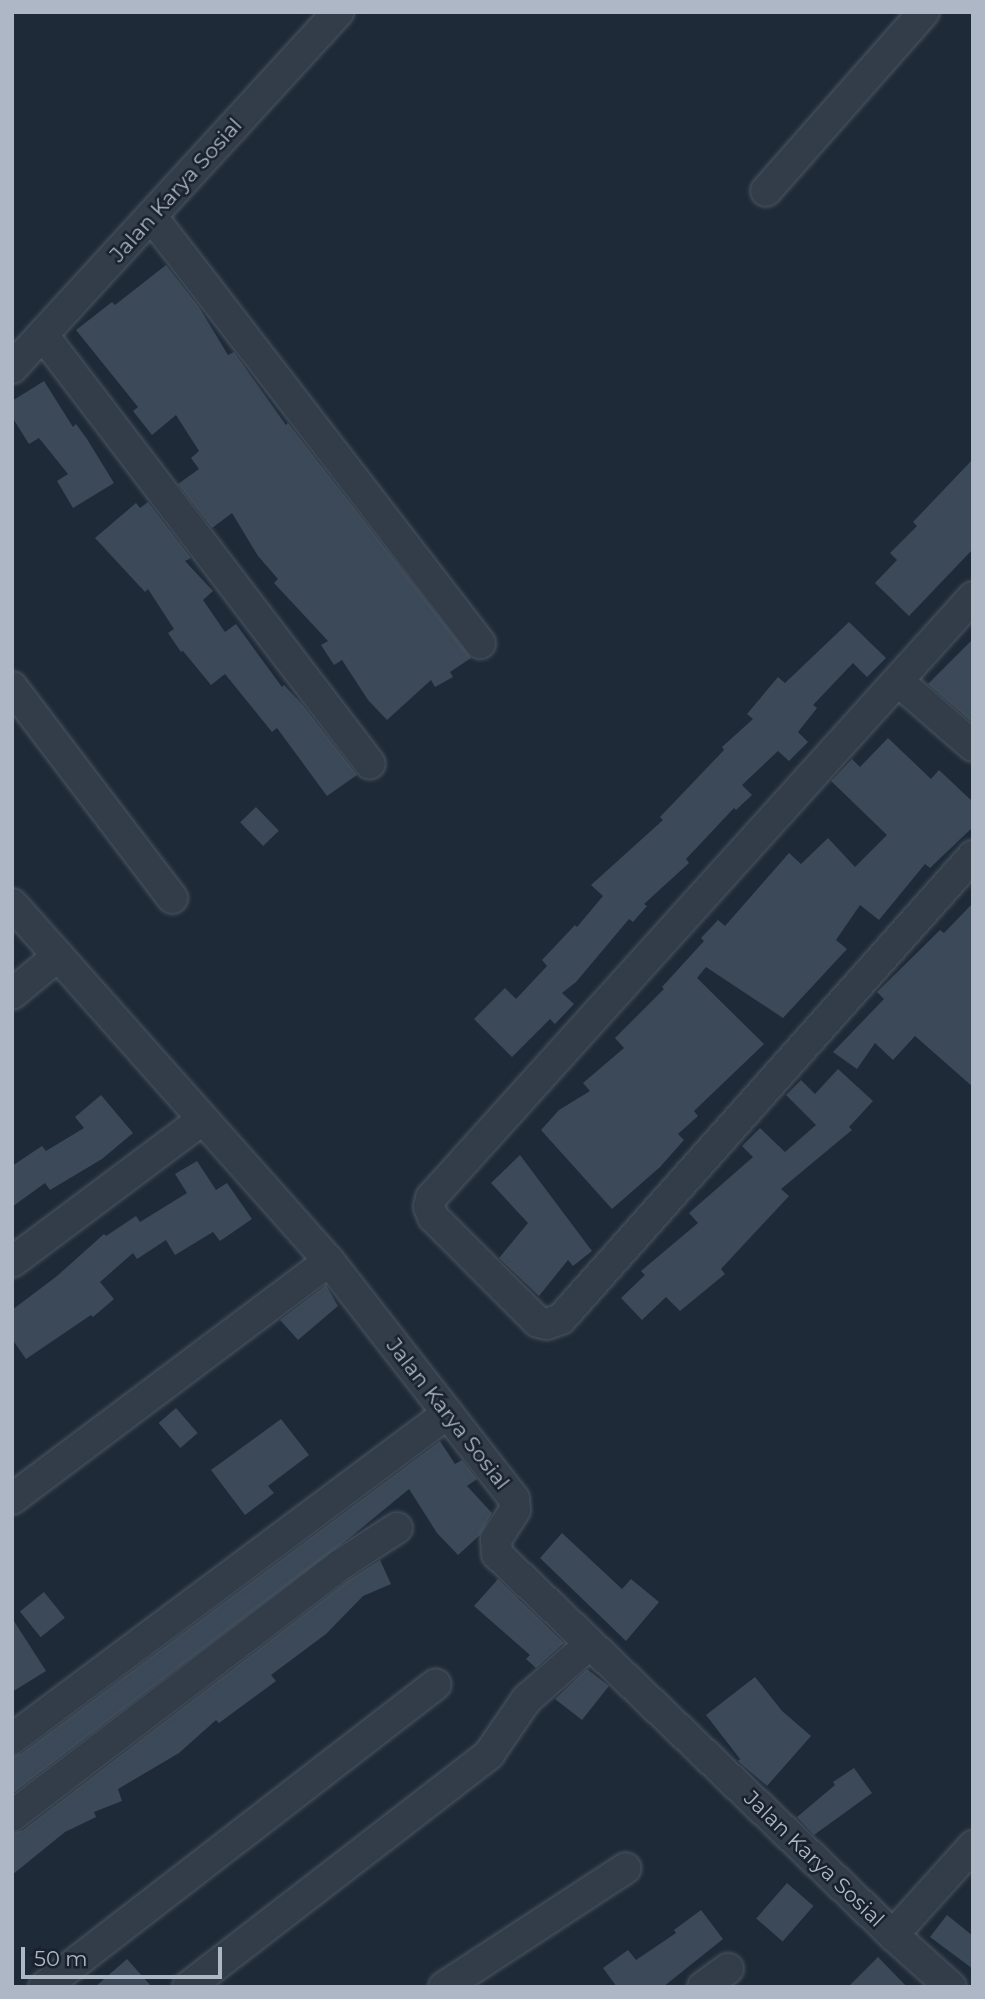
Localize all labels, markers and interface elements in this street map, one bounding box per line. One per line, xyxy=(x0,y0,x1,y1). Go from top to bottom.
street label: Jalan Karya Sosial xyxy=(105,113,247,267)
street label: Jalan Karya Sosial xyxy=(381,1333,515,1495)
street label: Jalan Karya Sosial xyxy=(739,1786,889,1932)
scale bar xyxy=(24,1932,226,1976)
text: 50 m xyxy=(34,1946,88,1971)

